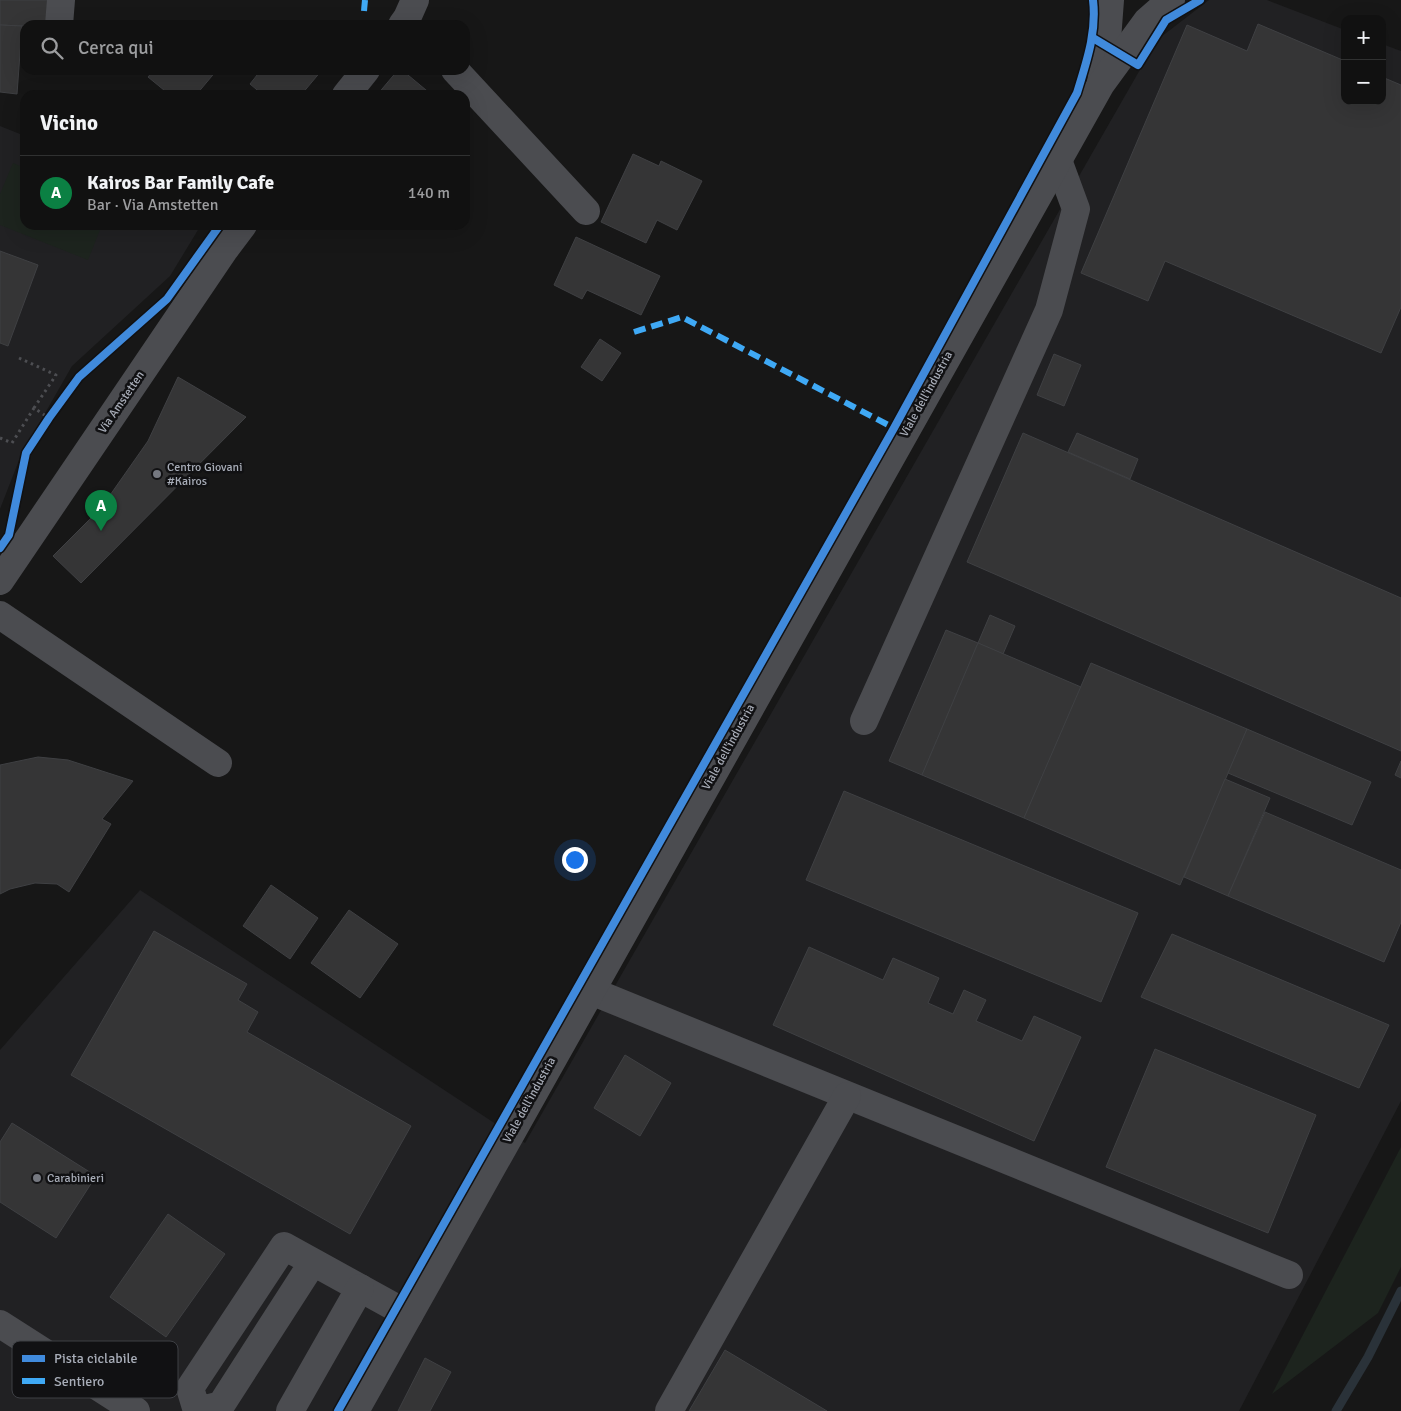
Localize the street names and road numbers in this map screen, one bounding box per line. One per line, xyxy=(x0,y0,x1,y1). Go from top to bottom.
street label: Viale dell'industria xyxy=(897,349,956,440)
street label: Via Amstetten xyxy=(95,368,148,436)
street label: Viale dell'industria xyxy=(699,702,758,793)
street label: Viale dell'industria xyxy=(500,1055,559,1146)

